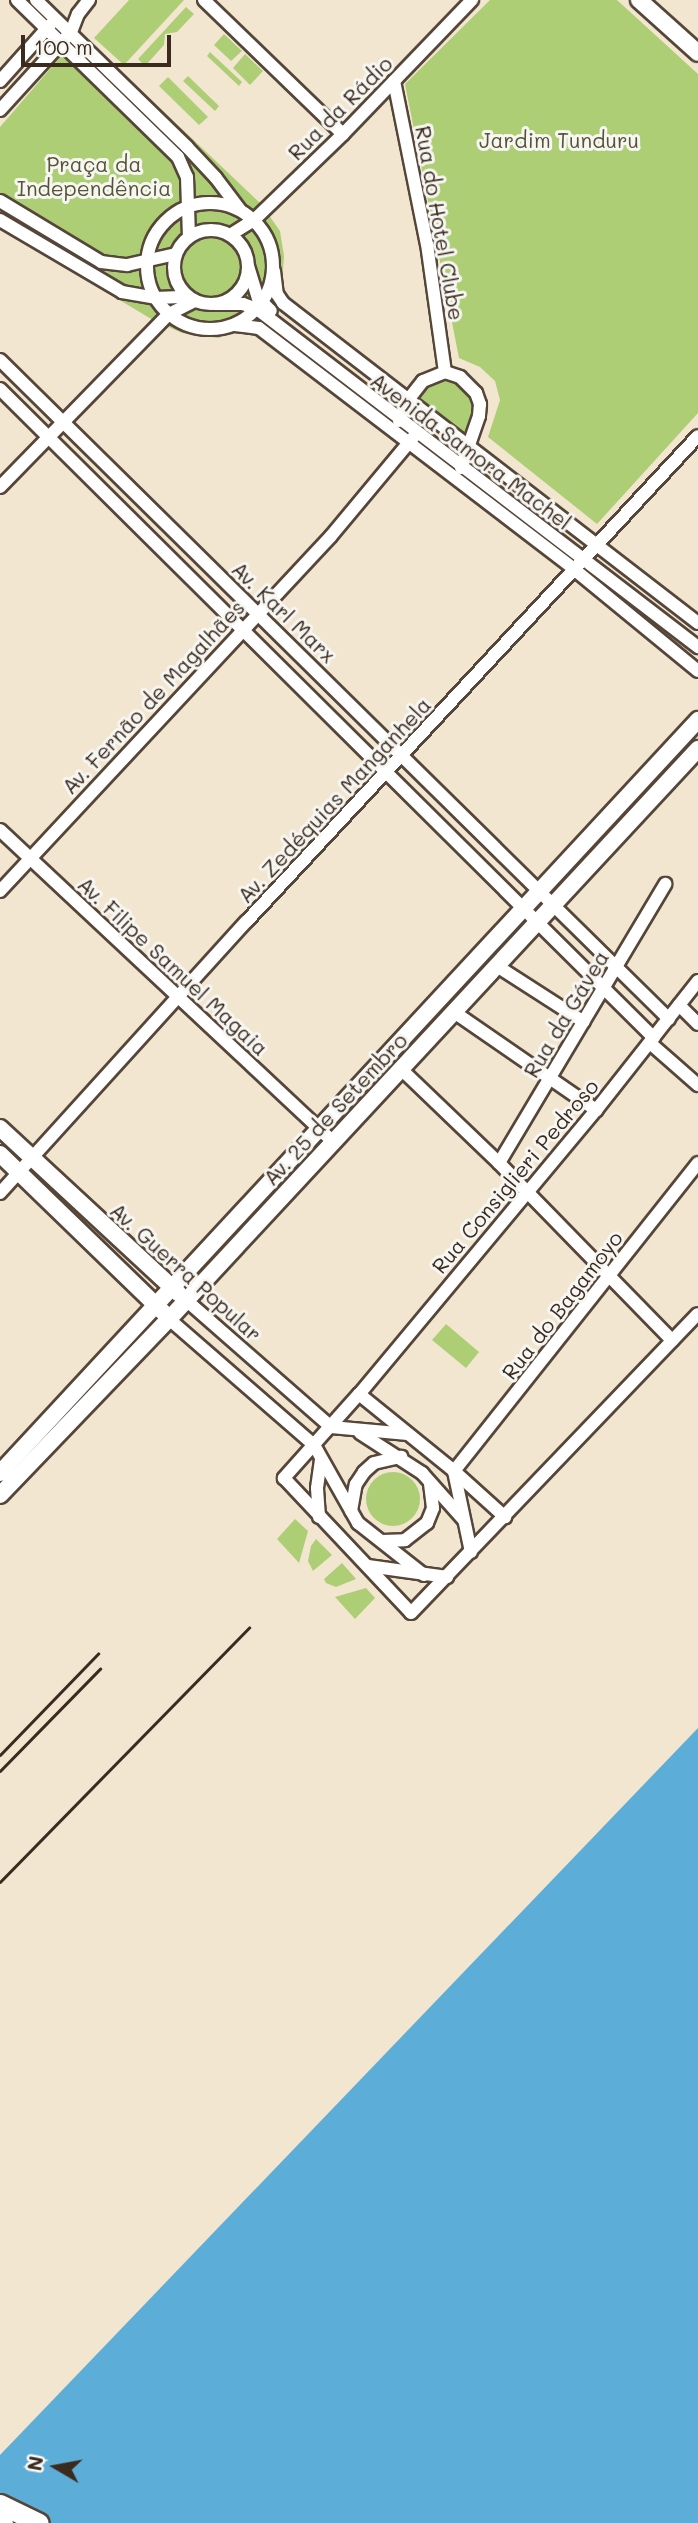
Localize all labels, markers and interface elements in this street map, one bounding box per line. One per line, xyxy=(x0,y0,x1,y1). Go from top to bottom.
scale bar xyxy=(24,21,175,65)
text: 100 m xyxy=(34,33,93,60)
street label: Rua da Rádio xyxy=(283,51,397,165)
street label: Rua do Hotel Clube xyxy=(410,124,470,322)
park label: Jardim Tunduru xyxy=(479,127,639,153)
park label: Praça da Independência xyxy=(17,151,171,201)
street label: Avenida Samora Machel xyxy=(366,367,576,535)
street label: Av. Karl Marx xyxy=(227,556,341,668)
street label: Av. Fernão de Magalhães xyxy=(57,595,249,799)
street label: Av. Zedéquias Manganhela xyxy=(232,692,436,908)
street label: Av. Filipe Samuel Magaia xyxy=(73,871,273,1061)
street label: Rua da Gávea xyxy=(518,946,614,1082)
street label: Av. 25 de Setembro xyxy=(258,1028,412,1190)
street label: Rua Consiglieri Pedroso xyxy=(426,1074,604,1278)
street label: Av. Guerra Popular xyxy=(105,1197,267,1347)
street label: Rua do Bagamoyo xyxy=(496,1226,628,1384)
north arrow xyxy=(21,2432,91,2502)
text: N xyxy=(21,2454,48,2473)

